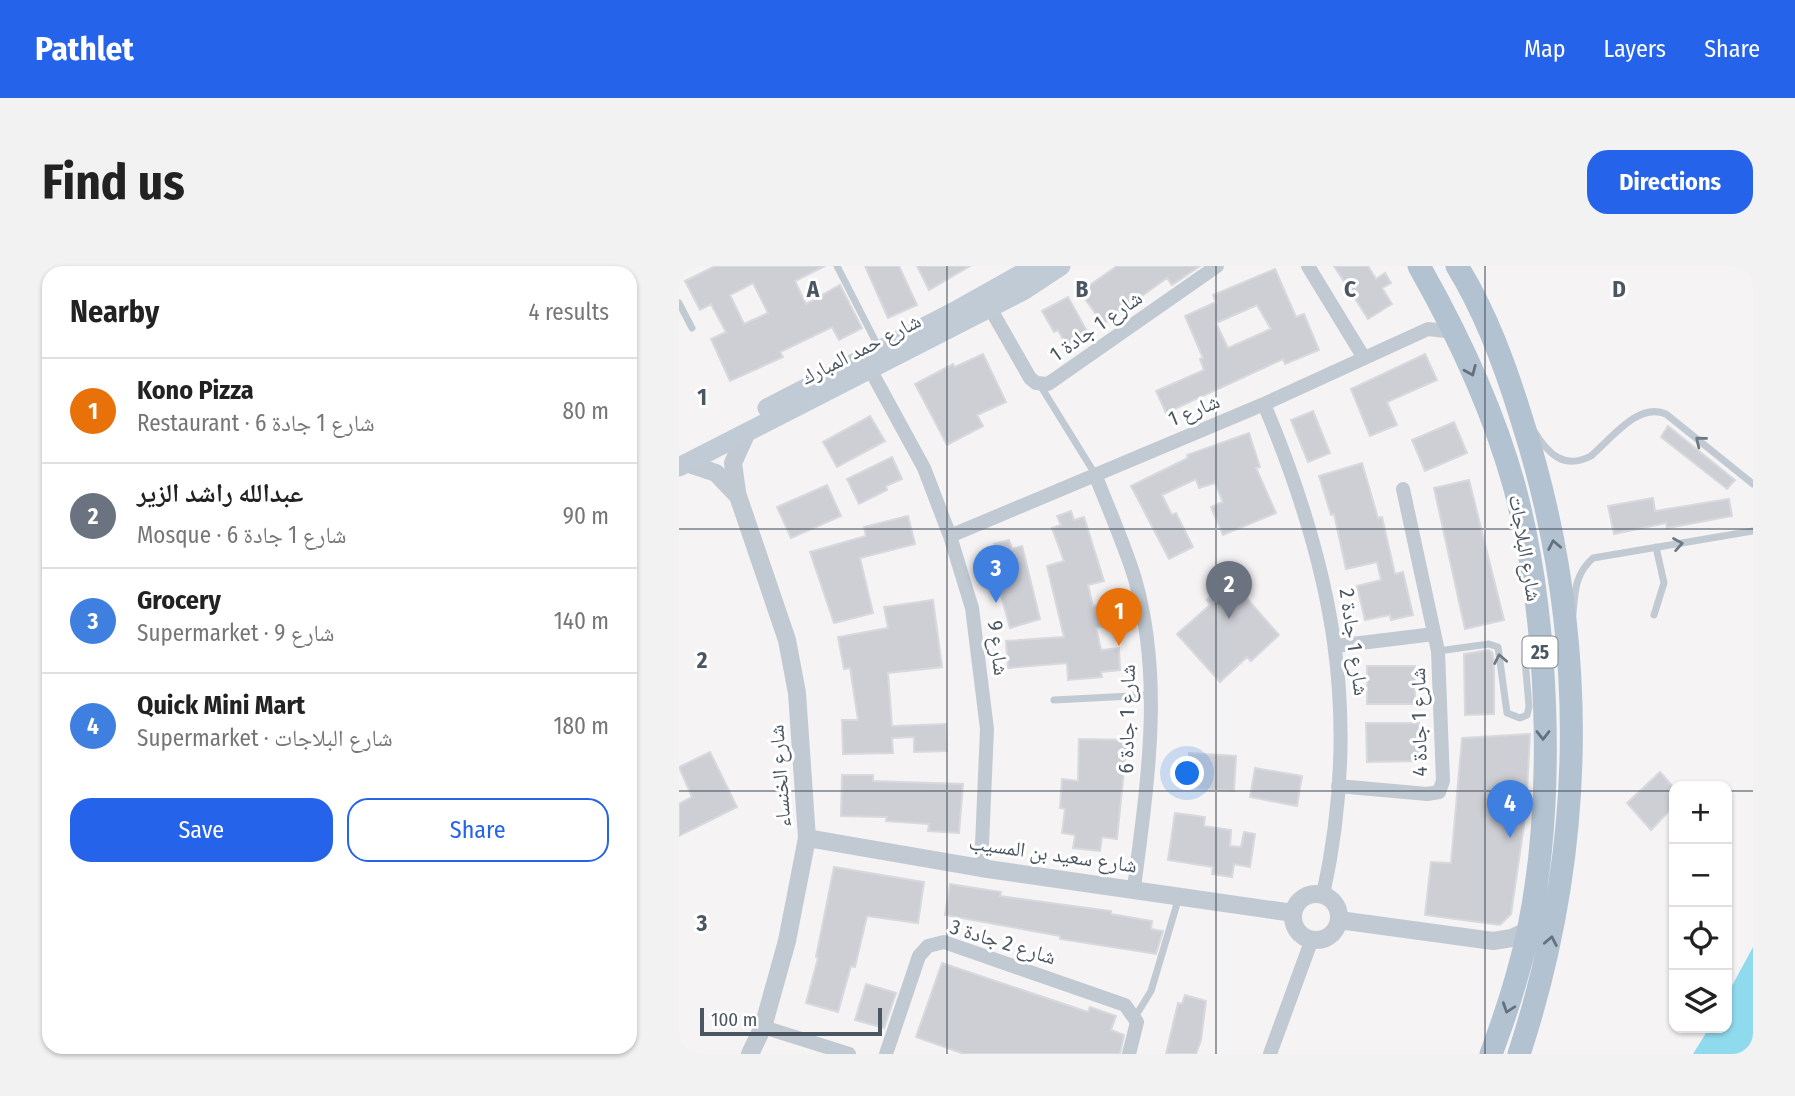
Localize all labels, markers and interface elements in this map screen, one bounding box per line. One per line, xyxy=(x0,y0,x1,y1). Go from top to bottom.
text: Pathlet xyxy=(35,29,134,69)
text: Map xyxy=(1524,35,1566,63)
text: Layers xyxy=(1604,35,1666,63)
text: Share xyxy=(1704,35,1760,63)
button: Directions xyxy=(1587,150,1753,214)
text: Find us xyxy=(42,153,185,212)
text: A xyxy=(806,275,820,303)
text: B xyxy=(1076,275,1089,303)
text: C xyxy=(1344,275,1356,303)
text: D xyxy=(1612,275,1626,303)
street label: شارع 1 جادة 1 xyxy=(1045,285,1147,367)
text: Nearby xyxy=(70,294,159,330)
text: 4 results xyxy=(528,298,609,326)
street label: شارع حمد المبارك xyxy=(797,308,925,390)
one-way arrow xyxy=(1463,364,1477,376)
text: Kono Pizza xyxy=(137,375,254,406)
text: 1 xyxy=(697,383,707,411)
street label: شارع 1 xyxy=(1165,388,1223,432)
text: 1 xyxy=(88,397,98,425)
text: 80 m xyxy=(562,397,609,425)
text: Restaurant · شارع 1 جادة 6 xyxy=(137,409,375,437)
one-way arrow xyxy=(1695,437,1708,449)
text: عبدالله راشد الزير xyxy=(137,478,303,509)
street label: شارع البلاجات xyxy=(1503,492,1547,604)
text: 2 xyxy=(88,502,98,530)
text: 90 m xyxy=(563,502,609,530)
text: Mosque · شارع 1 جادة 6 xyxy=(137,521,346,549)
one-way arrow xyxy=(1672,537,1684,552)
one-way arrow xyxy=(1548,539,1563,551)
pin: 3 xyxy=(973,545,1019,603)
pin: 2 xyxy=(1206,561,1252,619)
text: Grocery xyxy=(137,585,221,616)
street label: شارع 1 جادة 2 xyxy=(1334,587,1374,697)
pin: 1 xyxy=(1096,588,1142,646)
text: 3 xyxy=(88,607,98,635)
text: 140 m xyxy=(554,607,609,635)
text: Supermarket · شارع 9 xyxy=(137,619,334,647)
street label: شارع 9 xyxy=(982,619,1014,677)
road number: 25 xyxy=(1523,636,1557,668)
text: 2 xyxy=(696,646,708,674)
one-way arrow xyxy=(1493,653,1508,665)
street label: شارع 1 جادة 6 xyxy=(1113,664,1141,774)
street label: شارع 1 جادة 4 xyxy=(1405,667,1433,777)
text: Quick Mini Mart xyxy=(137,690,305,721)
text: 4 xyxy=(87,712,99,740)
text: 180 m xyxy=(553,712,609,740)
text: Supermarket · شارع البلاجات xyxy=(137,724,393,752)
street label: شارع الخنساء xyxy=(763,724,797,828)
one-way arrow xyxy=(1535,730,1551,741)
your location xyxy=(1170,756,1204,790)
pin: 4 xyxy=(1487,780,1533,838)
map controls xyxy=(1669,781,1732,1033)
button: + xyxy=(1669,781,1732,844)
button: Save xyxy=(70,798,333,862)
button: Share xyxy=(347,798,609,862)
street label: شارع سعيد بن المسيب xyxy=(967,829,1139,879)
button: − xyxy=(1669,844,1732,907)
button: locate xyxy=(1669,907,1732,970)
text: 3 xyxy=(696,909,708,937)
street label: شارع 2 جادة 3 xyxy=(947,914,1059,970)
one-way arrow xyxy=(1543,935,1558,947)
button: layers xyxy=(1669,970,1732,1033)
one-way arrow xyxy=(1502,1001,1516,1014)
scale bar xyxy=(700,1005,882,1037)
text: 100 m xyxy=(711,1008,757,1031)

